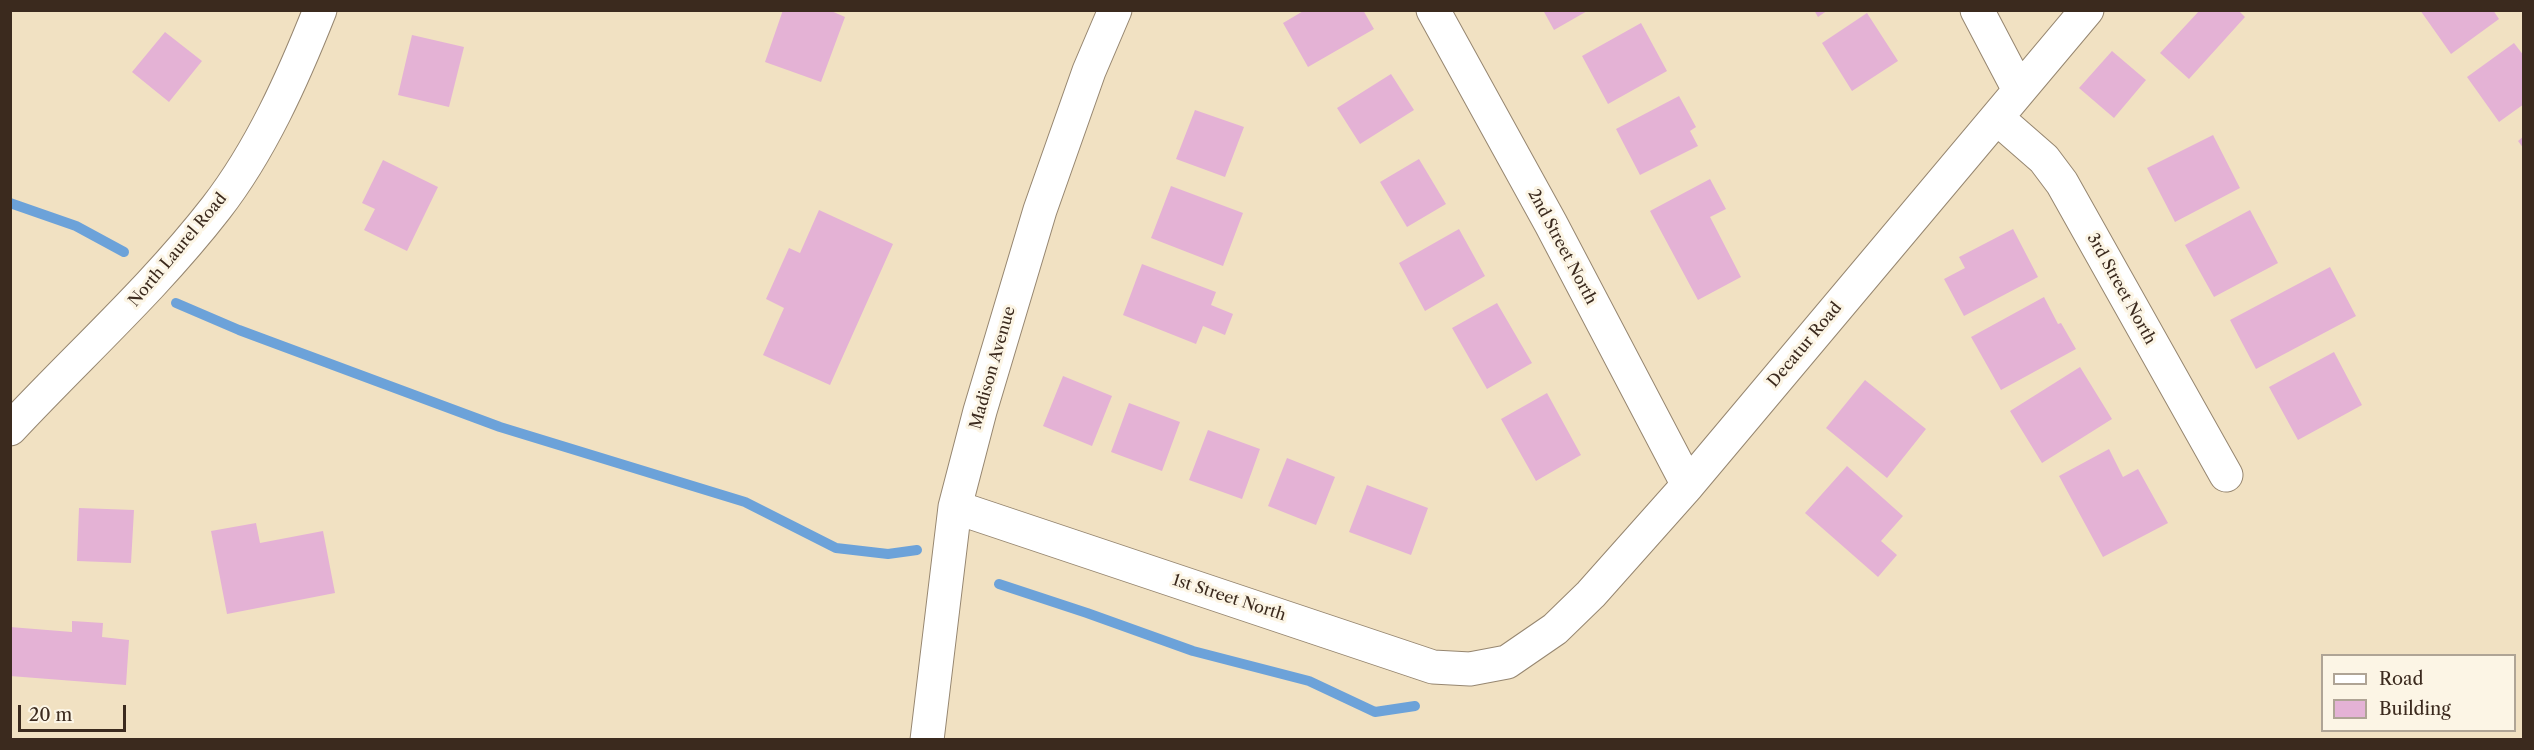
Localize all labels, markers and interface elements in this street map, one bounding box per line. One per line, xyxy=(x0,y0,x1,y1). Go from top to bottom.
street label: 2nd Street North xyxy=(1524,186,1600,308)
street label: North Laurel Road xyxy=(125,189,231,311)
street label: 3rd Street North xyxy=(2083,230,2159,348)
street label: Decatur Road xyxy=(1764,299,1846,391)
street label: Madison Avenue xyxy=(966,304,1020,432)
street label: 1st Street North xyxy=(1170,571,1288,625)
legend xyxy=(2321,654,2516,732)
text: Road xyxy=(2379,668,2424,690)
scale bar xyxy=(21,693,129,731)
text: Building xyxy=(2379,698,2451,720)
text: 20 m xyxy=(29,704,72,726)

